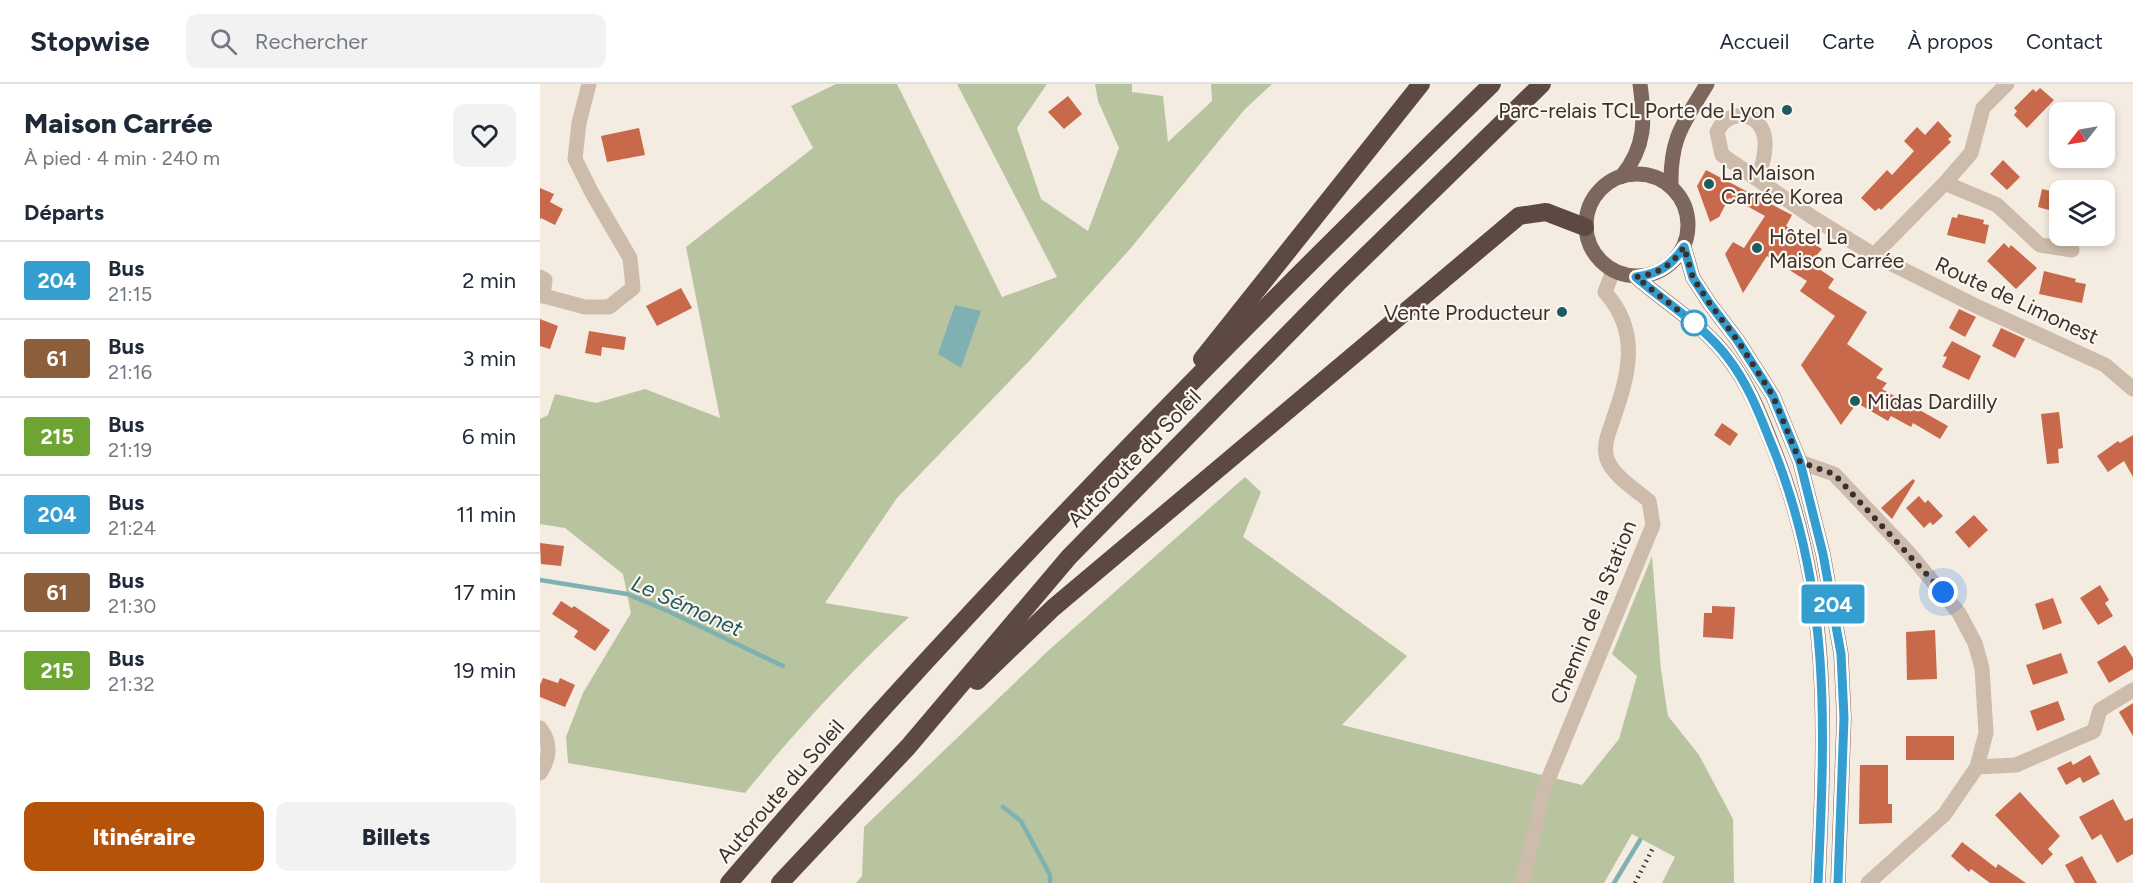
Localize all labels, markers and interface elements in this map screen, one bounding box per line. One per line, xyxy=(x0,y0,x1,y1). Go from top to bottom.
search box xyxy=(186,14,606,68)
text: Stopwise xyxy=(30,24,150,58)
icon: search xyxy=(207,25,240,58)
text: Rechercher xyxy=(255,28,368,55)
text: Accueil xyxy=(1720,29,1789,54)
text: Carte xyxy=(1822,29,1875,54)
text: À propos xyxy=(1908,29,1993,54)
text: Contact xyxy=(2026,29,2103,54)
place label: Parc-relais TCL Porte de Lyon xyxy=(1498,98,1775,123)
north arrow xyxy=(2049,102,2115,168)
map controls xyxy=(2049,102,2115,246)
marker: Parc-relais TCL Porte de Lyon xyxy=(1780,103,1794,117)
button: heart xyxy=(453,104,516,167)
text: Maison Carrée xyxy=(24,106,212,140)
text: À pied · 4 min · 240 m xyxy=(24,146,220,170)
place label: La Maison Carrée Korea xyxy=(1721,160,1843,209)
marker: La Maison Carrée Korea xyxy=(1702,177,1716,191)
button: layers xyxy=(2049,180,2115,246)
text: Départs xyxy=(24,199,104,226)
place label: Hôtel La Maison Carrée xyxy=(1769,224,1904,273)
marker: Hôtel La Maison Carrée xyxy=(1750,241,1764,255)
street label: Route de Limonest xyxy=(1931,251,2103,349)
text: Bus xyxy=(108,255,144,282)
text: 2 min xyxy=(462,267,516,294)
text: 204 xyxy=(37,268,77,293)
text: 21:15 xyxy=(108,282,152,306)
place label: Vente Producteur xyxy=(1384,300,1550,325)
marker: Vente Producteur xyxy=(1555,305,1569,319)
unlabelled marker xyxy=(1681,310,1707,336)
text: Bus xyxy=(108,333,144,360)
text: 3 min xyxy=(462,345,516,372)
text: 61 xyxy=(46,346,68,371)
text: 21:16 xyxy=(108,360,152,384)
street label: Autoroute du Soleil xyxy=(1062,384,1206,532)
place label: Midas Dardilly xyxy=(1867,389,1997,414)
marker: Midas Dardilly xyxy=(1848,394,1862,408)
text: Bus xyxy=(108,411,144,438)
text: 6 min xyxy=(462,423,516,450)
text: 215 xyxy=(40,424,74,449)
text: 21:19 xyxy=(108,438,152,462)
text: Bus xyxy=(108,489,144,516)
text: 11 min xyxy=(456,501,516,528)
text: 204 xyxy=(37,502,77,527)
text: 21:24 xyxy=(108,516,156,540)
street label: Chemin de la Station xyxy=(1545,517,1641,707)
text: Bus xyxy=(108,567,144,594)
water label: Le Sémonet xyxy=(627,570,747,643)
your location xyxy=(1928,577,1958,607)
text: 17 min xyxy=(454,579,516,606)
text: 61 xyxy=(46,580,68,605)
line badge: 204 xyxy=(1798,584,1868,624)
text: 204 xyxy=(1813,592,1853,617)
text: 21:30 xyxy=(108,594,156,618)
text: Bus xyxy=(108,645,144,672)
text: 19 min xyxy=(453,657,516,684)
text: 215 xyxy=(40,658,74,683)
text: 21:32 xyxy=(108,672,155,696)
street label: Autoroute du Soleil xyxy=(711,714,849,868)
button: Itinéraire xyxy=(24,802,264,871)
button: Billets xyxy=(276,802,516,871)

